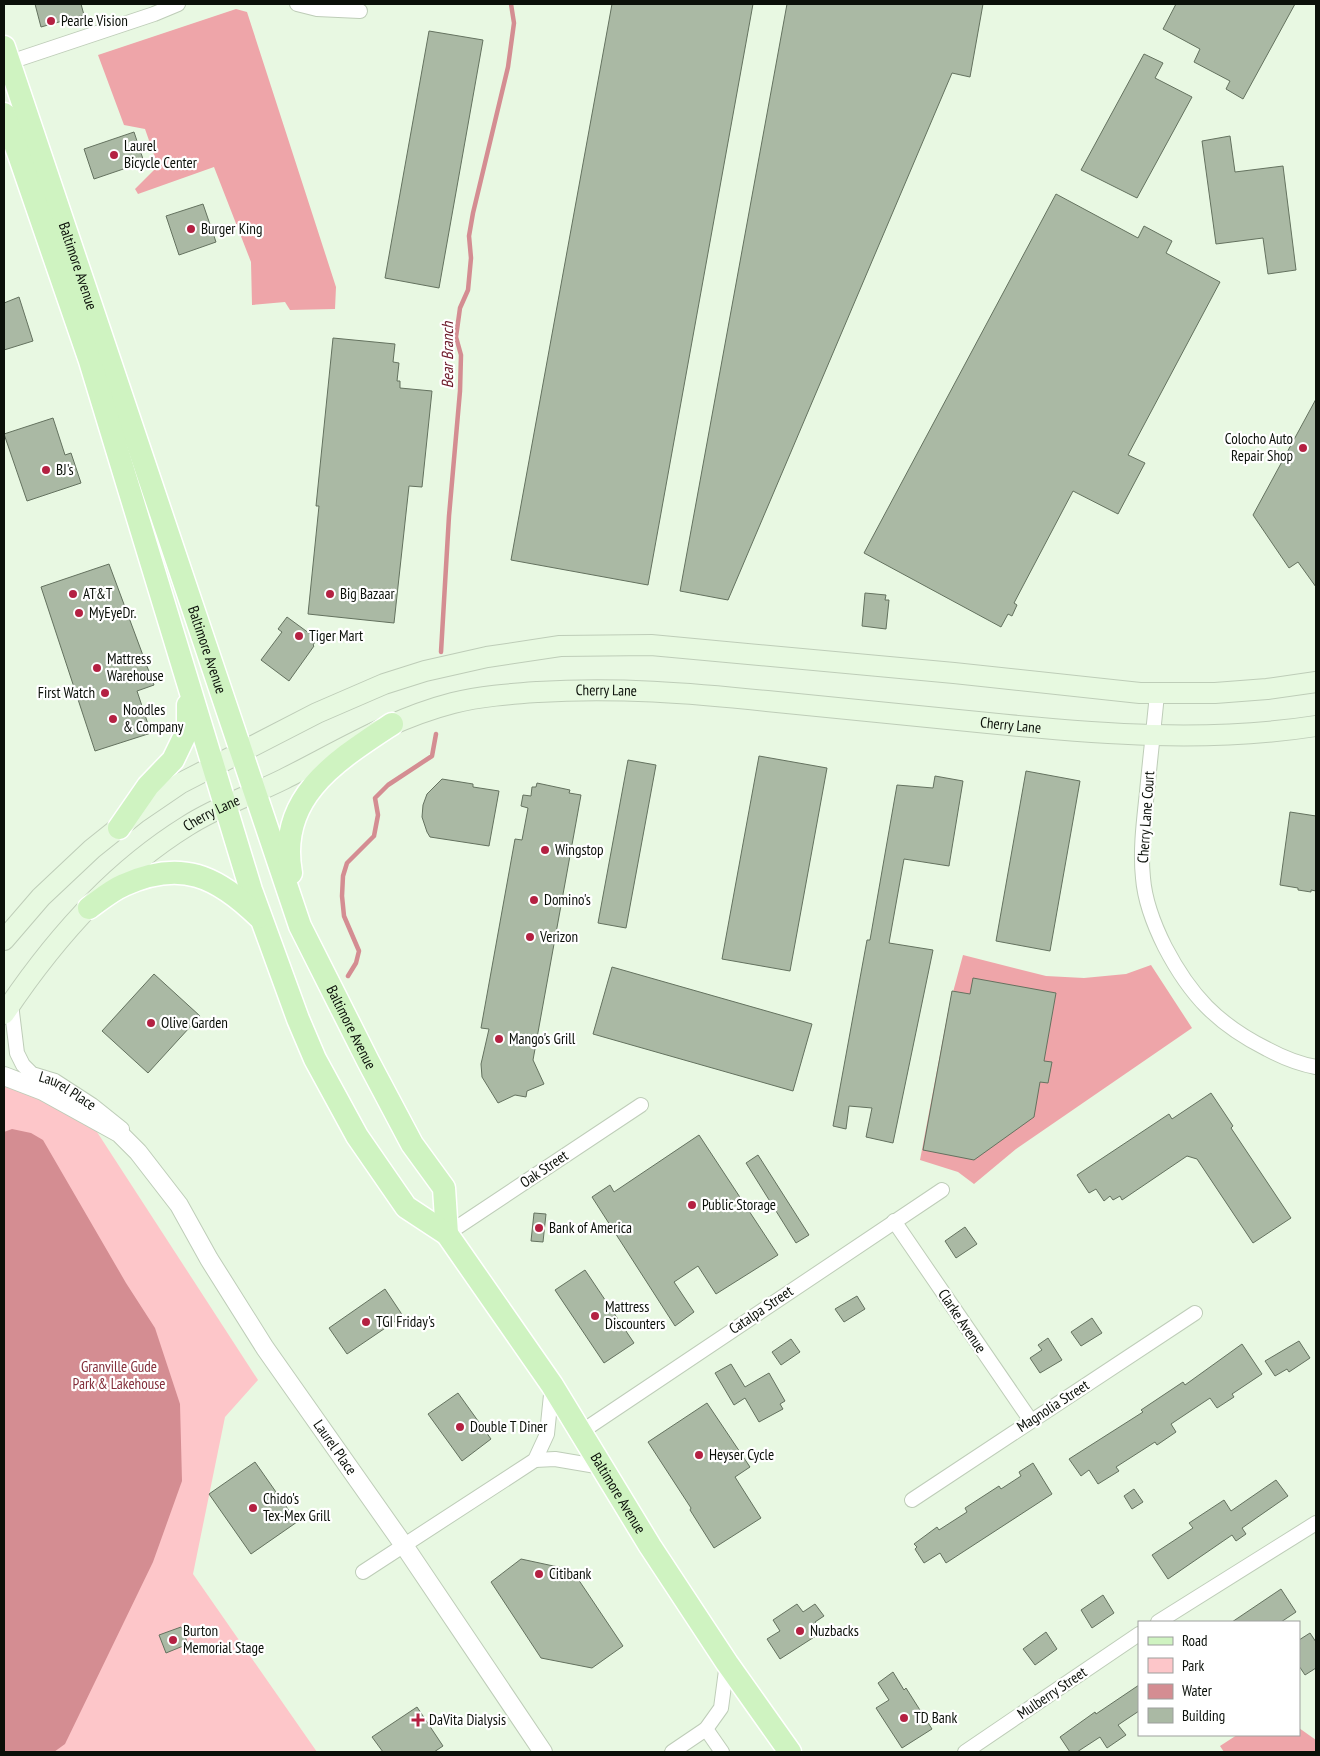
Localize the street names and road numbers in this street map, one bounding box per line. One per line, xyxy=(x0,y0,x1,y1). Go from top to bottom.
street label: Baltimore Avenue xyxy=(55,219,102,312)
street label: Baltimore Avenue xyxy=(184,603,231,696)
street label: Cherry Lane xyxy=(576,680,637,700)
street label: Cherry Lane xyxy=(979,712,1042,737)
street label: Cherry Lane Court xyxy=(1133,770,1158,864)
street label: Cherry Lane xyxy=(179,790,242,835)
street label: Baltimore Avenue xyxy=(322,982,381,1072)
street label: Laurel Place xyxy=(37,1067,100,1114)
street label: Oak Street xyxy=(516,1146,571,1192)
street label: Catalpa Street xyxy=(725,1281,796,1338)
street label: Clarke Avenue xyxy=(934,1285,991,1356)
street label: Magnolia Street xyxy=(1013,1375,1092,1436)
street label: Laurel Place xyxy=(309,1416,361,1478)
street label: Baltimore Avenue xyxy=(586,1449,650,1537)
street label: Mulberry Street xyxy=(1013,1662,1090,1723)

